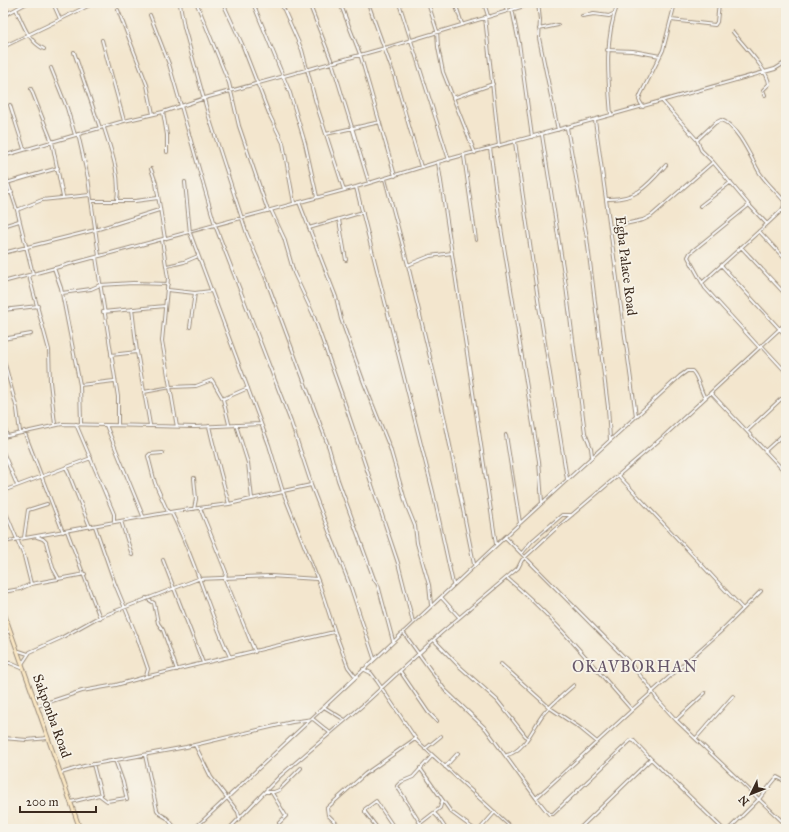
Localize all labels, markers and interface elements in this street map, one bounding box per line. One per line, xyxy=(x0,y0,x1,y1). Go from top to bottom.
street label: Egba Palace Road xyxy=(611,215,641,317)
district label: OKAVBORHAN xyxy=(572,657,698,676)
street label: Sakponba Road xyxy=(29,672,75,760)
north arrow xyxy=(731,774,771,814)
scale bar xyxy=(20,788,96,814)
text: N xyxy=(736,792,752,808)
text: 200 m xyxy=(26,795,59,809)

